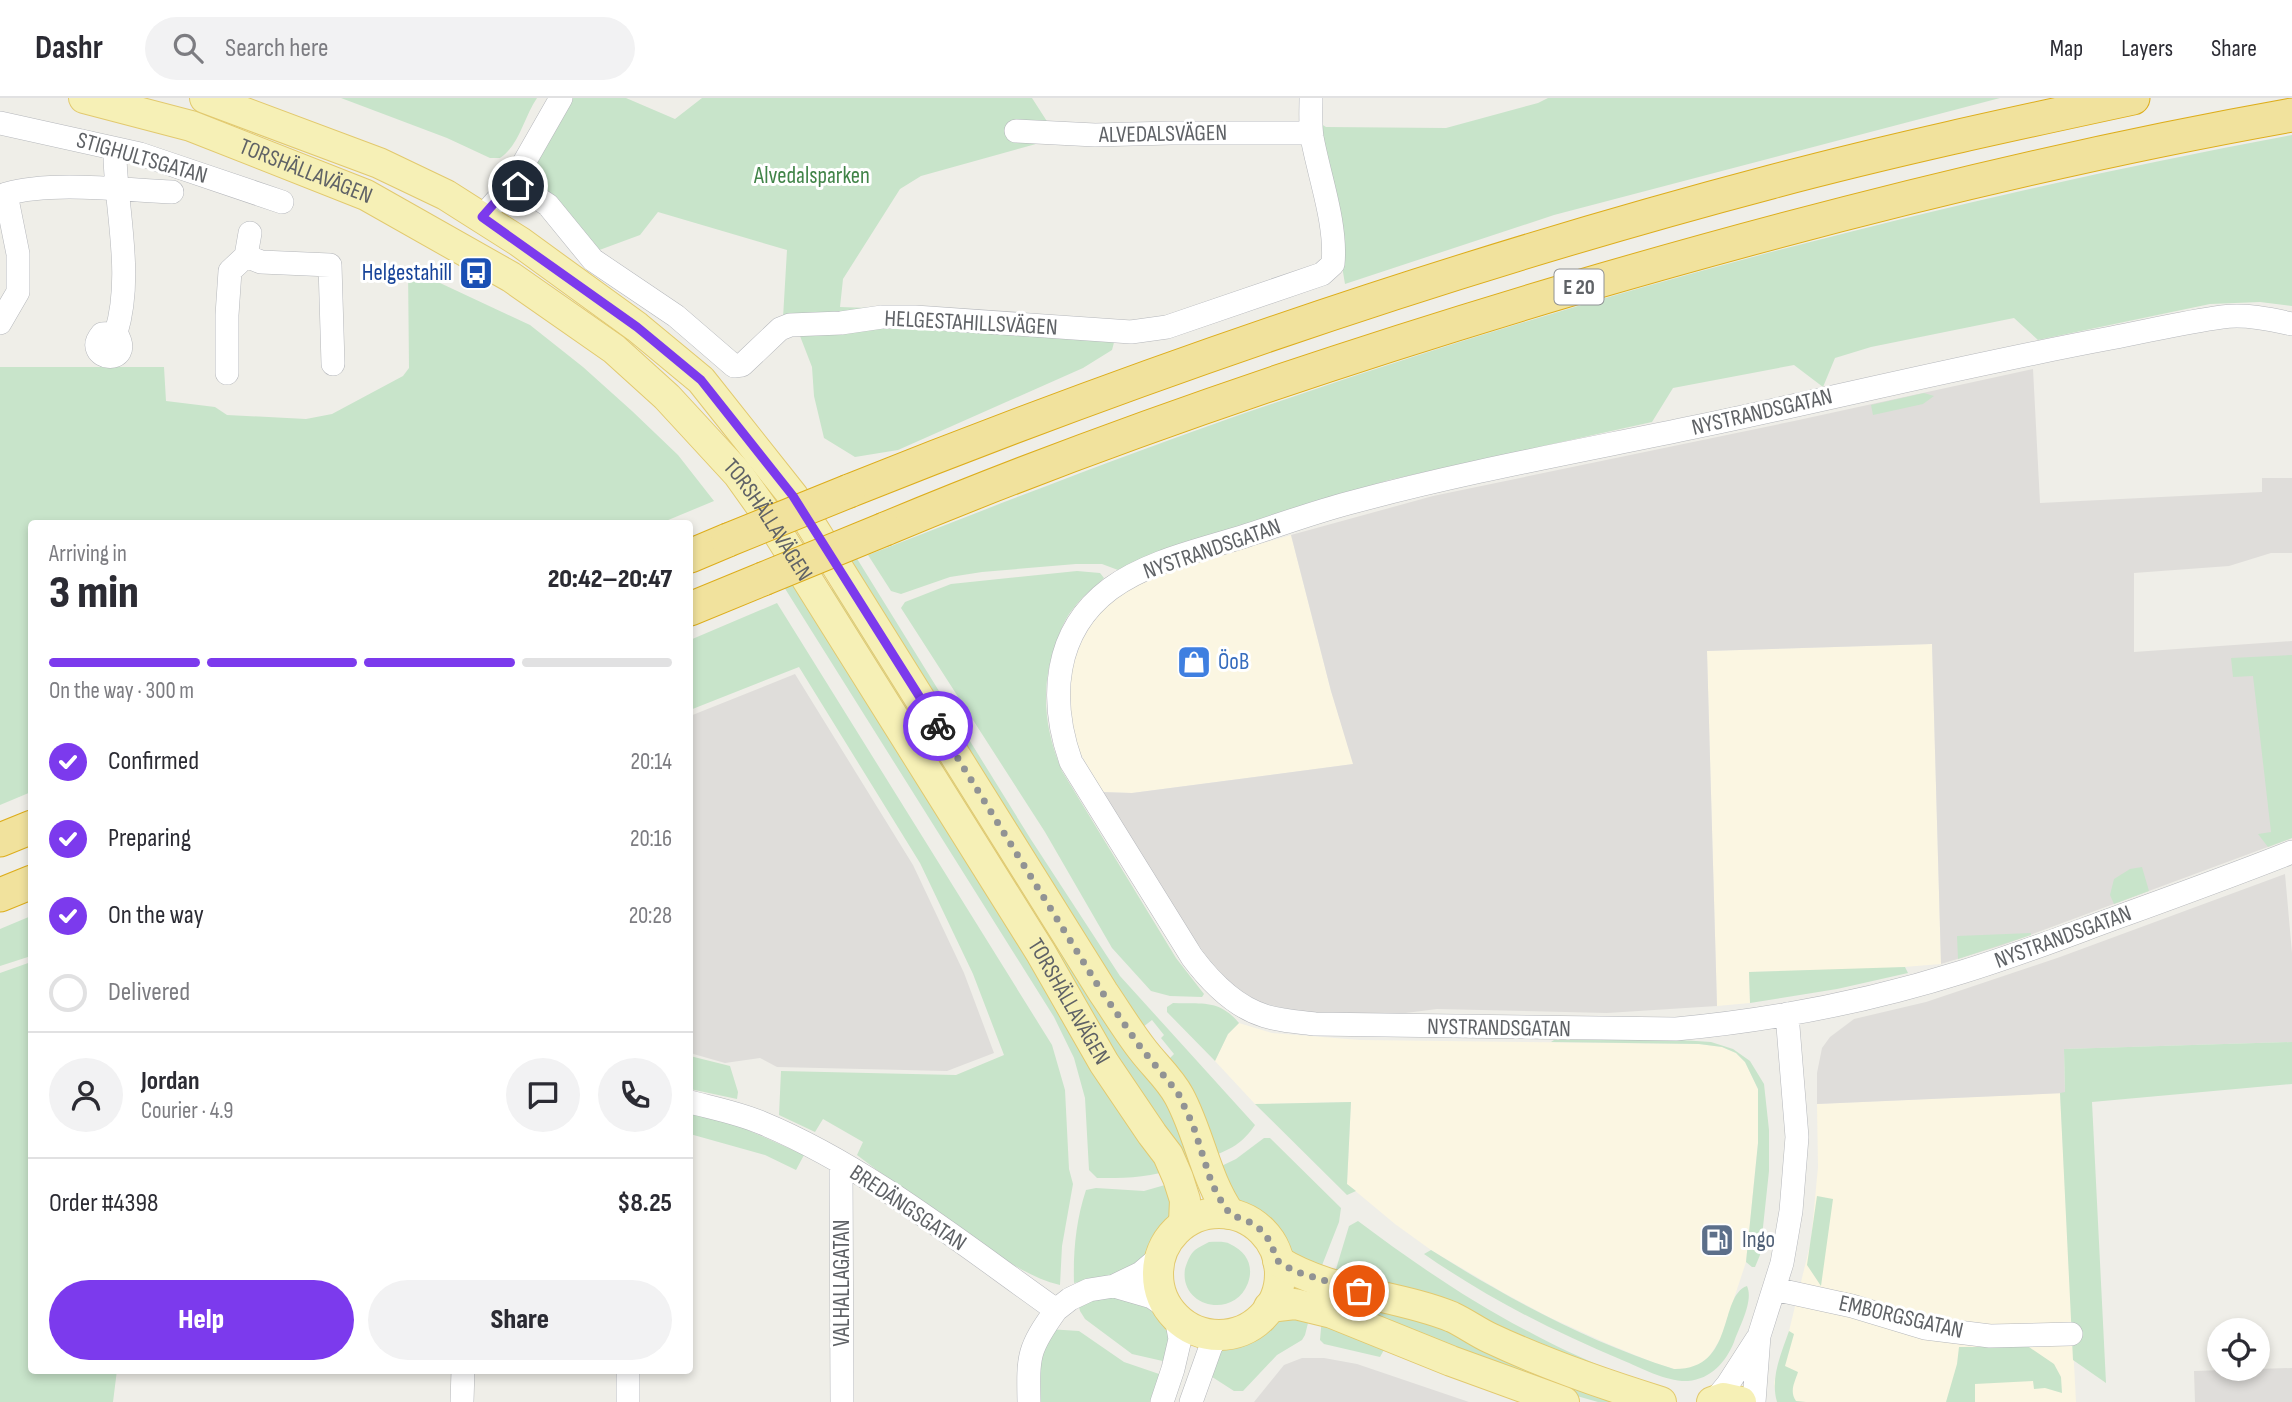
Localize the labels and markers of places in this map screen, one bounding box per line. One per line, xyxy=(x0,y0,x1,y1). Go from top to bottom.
pin xyxy=(488,156,548,216)
bus stop icon: Helgestahill xyxy=(457,254,495,292)
place label: Helgestahill xyxy=(362,259,452,287)
shop icon: ÖoB xyxy=(1175,643,1213,681)
place label: ÖoB xyxy=(1218,648,1249,676)
fuel station icon: Ingo xyxy=(1698,1221,1736,1259)
place label: Ingo xyxy=(1742,1226,1775,1254)
pin xyxy=(1329,1261,1389,1321)

